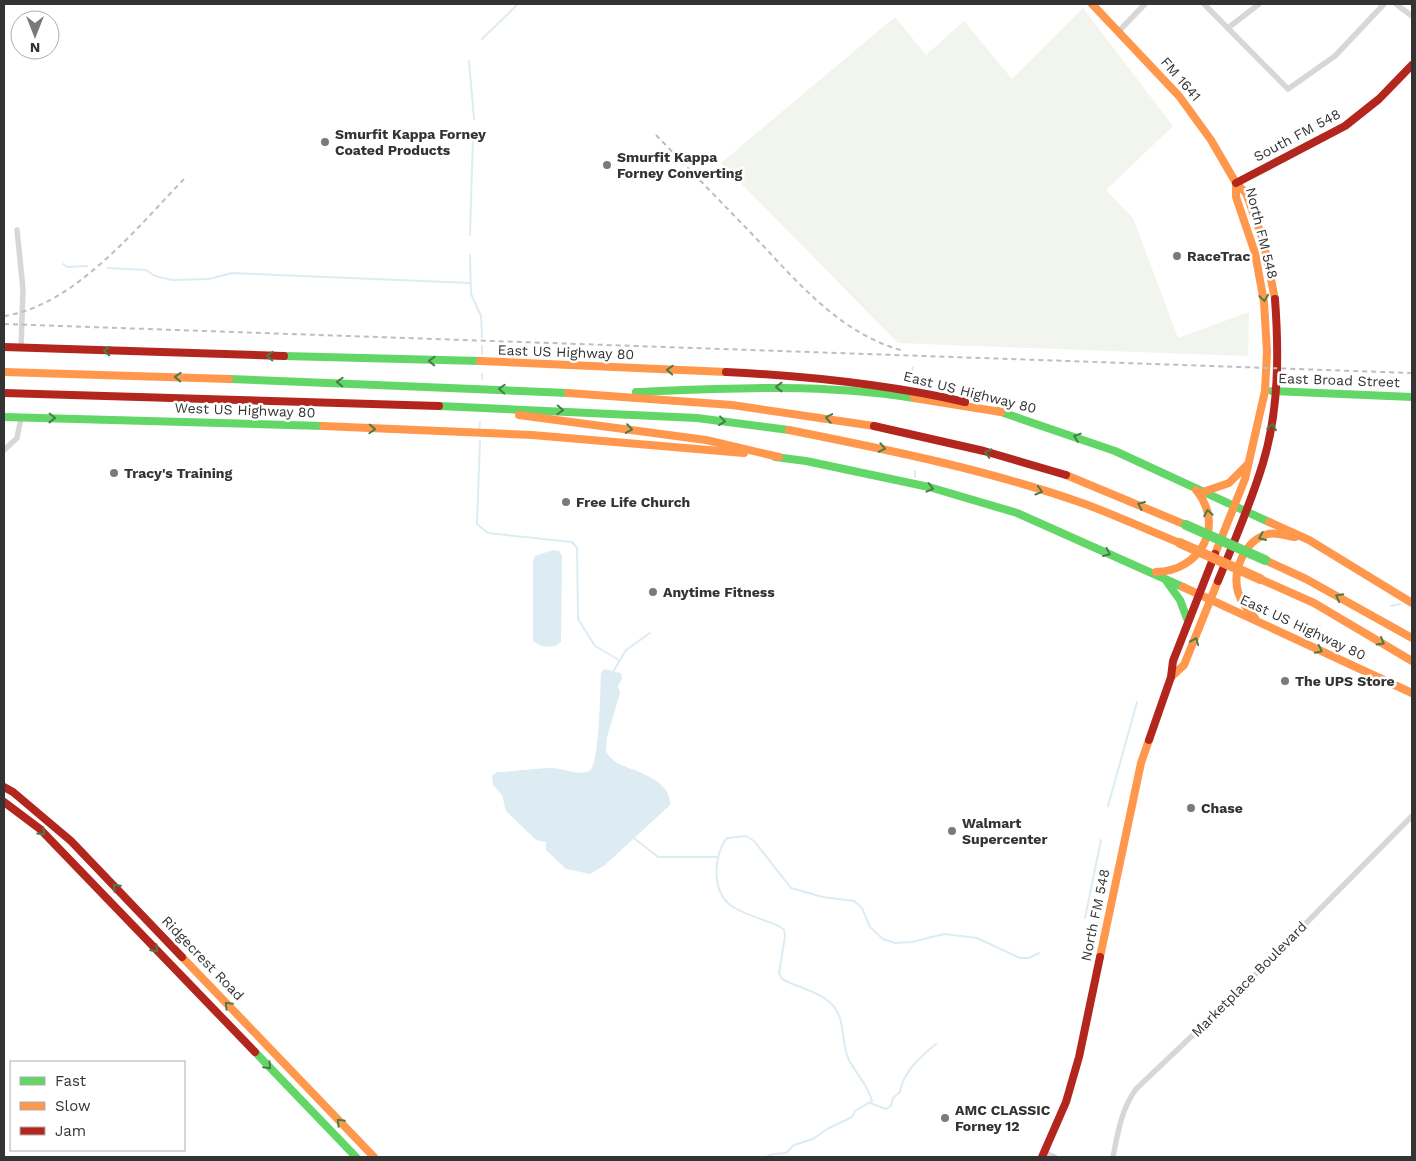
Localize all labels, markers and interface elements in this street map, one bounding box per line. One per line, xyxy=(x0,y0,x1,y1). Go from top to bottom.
north arrow xyxy=(10,10,60,60)
text: N xyxy=(30,40,40,56)
street label: FM 1641 xyxy=(1158,54,1204,104)
street label: South FM 548 xyxy=(1251,105,1343,165)
place label: Smurfit Kappa Forney Coated Products xyxy=(335,126,486,158)
marker: Smurfit Kappa Forney Coated Products xyxy=(319,136,331,148)
place label: Smurfit Kappa Forney Converting xyxy=(617,149,742,181)
marker: Smurfit Kappa Forney Converting xyxy=(601,159,613,171)
street label: North FM 548 xyxy=(1243,186,1281,280)
place label: RaceTrac xyxy=(1187,248,1250,264)
marker: RaceTrac xyxy=(1171,250,1183,262)
one-way arrow xyxy=(1258,294,1268,302)
street label: East US Highway 80 xyxy=(497,342,635,362)
one-way arrow xyxy=(103,346,110,356)
one-way arrow xyxy=(265,350,273,361)
one-way arrow xyxy=(428,355,436,366)
one-way arrow xyxy=(666,364,674,375)
street label: East US Highway 80 xyxy=(902,368,1038,416)
street label: East Broad Street xyxy=(1278,370,1400,390)
one-way arrow xyxy=(173,372,181,382)
one-way arrow xyxy=(336,377,344,388)
one-way arrow xyxy=(775,382,782,392)
one-way arrow xyxy=(498,383,506,394)
street label: West US Highway 80 xyxy=(174,400,316,420)
one-way arrow xyxy=(556,405,564,416)
one-way arrow xyxy=(49,413,57,424)
one-way arrow xyxy=(825,413,833,424)
one-way arrow xyxy=(718,415,726,426)
one-way arrow xyxy=(1266,422,1276,431)
one-way arrow xyxy=(369,423,377,434)
one-way arrow xyxy=(625,423,633,434)
one-way arrow xyxy=(1073,432,1082,442)
one-way arrow xyxy=(878,442,887,453)
one-way arrow xyxy=(983,448,992,459)
place label: Tracy's Training xyxy=(124,465,232,481)
marker: Tracy's Training xyxy=(108,467,120,479)
one-way arrow xyxy=(925,482,934,493)
one-way arrow xyxy=(1034,485,1043,495)
place label: Free Life Church xyxy=(576,494,690,510)
marker: Free Life Church xyxy=(560,496,572,508)
one-way arrow xyxy=(1137,501,1146,512)
one-way arrow xyxy=(1203,509,1214,518)
one-way arrow xyxy=(1258,531,1267,541)
one-way arrow xyxy=(1102,547,1111,558)
place label: Anytime Fitness xyxy=(663,584,775,600)
marker: Anytime Fitness xyxy=(647,586,659,598)
street label: East US Highway 80 xyxy=(1238,591,1368,663)
one-way arrow xyxy=(1336,593,1345,603)
one-way arrow xyxy=(1375,635,1384,645)
one-way arrow xyxy=(1188,637,1199,646)
one-way arrow xyxy=(1314,644,1323,654)
place label: The UPS Store xyxy=(1295,673,1395,689)
marker: The UPS Store xyxy=(1279,675,1291,687)
place label: Chase xyxy=(1201,800,1243,816)
marker: Chase xyxy=(1185,802,1197,814)
place label: Walmart Supercenter xyxy=(962,815,1047,847)
marker: Walmart Supercenter xyxy=(946,825,958,837)
one-way arrow xyxy=(36,826,45,835)
street label: North FM 548 xyxy=(1077,867,1113,963)
one-way arrow xyxy=(113,884,122,893)
street label: Ridgecrest Road xyxy=(159,913,247,1003)
street label: Marketplace Boulevard xyxy=(1188,918,1310,1040)
one-way arrow xyxy=(149,943,158,952)
one-way arrow xyxy=(225,1001,234,1010)
one-way arrow xyxy=(262,1060,271,1069)
legend xyxy=(10,1061,185,1151)
text: Fast xyxy=(55,1072,87,1090)
text: Slow xyxy=(55,1097,91,1115)
place label: AMC CLASSIC Forney 12 xyxy=(955,1102,1051,1134)
marker: AMC CLASSIC Forney 12 xyxy=(939,1112,951,1124)
one-way arrow xyxy=(337,1119,346,1128)
text: Jam xyxy=(55,1122,86,1140)

